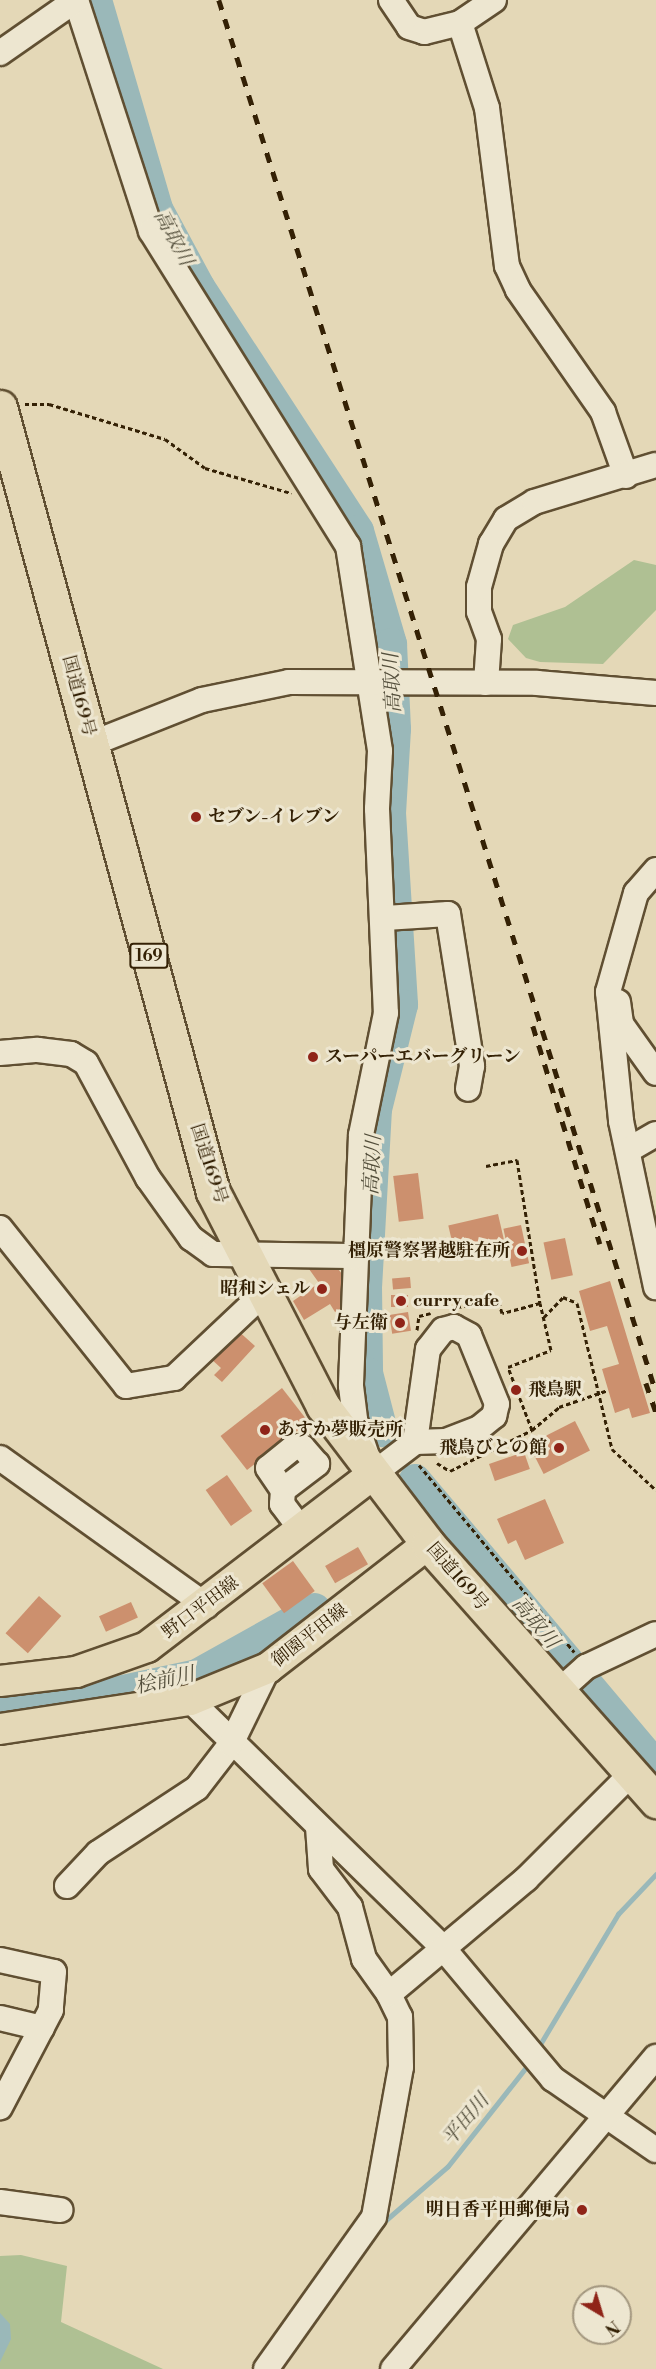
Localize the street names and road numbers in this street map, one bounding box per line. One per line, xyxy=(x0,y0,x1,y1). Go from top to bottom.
street label: 国道169号 xyxy=(57,653,99,739)
road number: 169 xyxy=(128,943,170,969)
street label: 国道169号 xyxy=(185,1121,231,1207)
street label: 国道169号 xyxy=(422,1539,492,1615)
street label: 野口平田線 xyxy=(159,1572,243,1644)
street label: 御園平田線 xyxy=(268,1600,352,1672)

